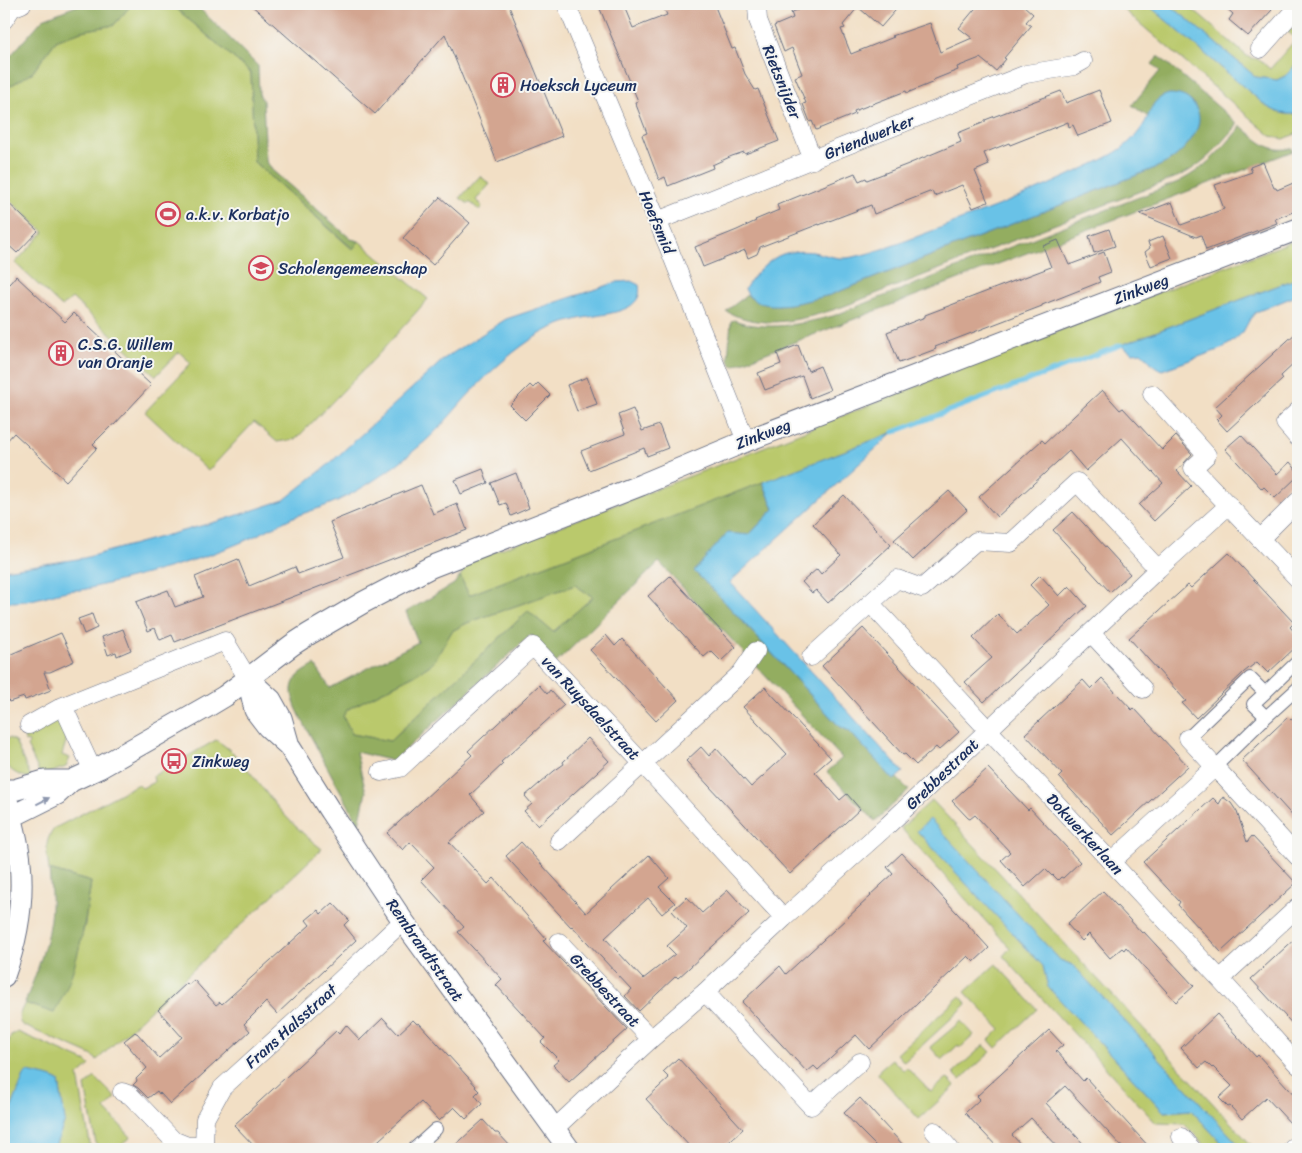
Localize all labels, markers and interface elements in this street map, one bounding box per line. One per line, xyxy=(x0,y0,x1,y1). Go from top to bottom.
street label: Rietsnijder xyxy=(754,40,811,125)
place label: Hoeksch Lyceum xyxy=(520,71,637,100)
building icon: Hoeksch Lyceum xyxy=(490,72,516,98)
street label: Griendwerker xyxy=(820,105,920,168)
street label: Hoefsmid xyxy=(631,185,684,260)
place label: a.k.v. Korbatjo xyxy=(186,200,290,229)
sports icon: a.k.v. Korbatjo xyxy=(155,201,181,227)
place label: Scholengemeenschap xyxy=(278,254,428,283)
school or university icon: Scholengemeenschap xyxy=(248,255,274,281)
street label: Zinkweg xyxy=(1109,265,1173,313)
place label: C.S.G. Willem van Oranje xyxy=(78,330,173,377)
building icon: C.S.G. Willem van Oranje xyxy=(48,340,74,366)
street label: Zinkweg xyxy=(731,410,795,458)
street label: van Ruysdaelstraat xyxy=(534,649,648,767)
street label: Grebbestraat xyxy=(898,731,986,817)
place label: Zinkweg xyxy=(192,747,250,776)
bus stop icon: Zinkweg xyxy=(161,748,187,774)
street label: Dokwerkerlaan xyxy=(1039,786,1131,882)
one-way arrow xyxy=(36,797,50,805)
street label: Rembrandtstraat xyxy=(378,892,472,1008)
street label: Grebbestraat xyxy=(562,946,648,1034)
street label: Frans Halsstraat xyxy=(238,976,344,1076)

